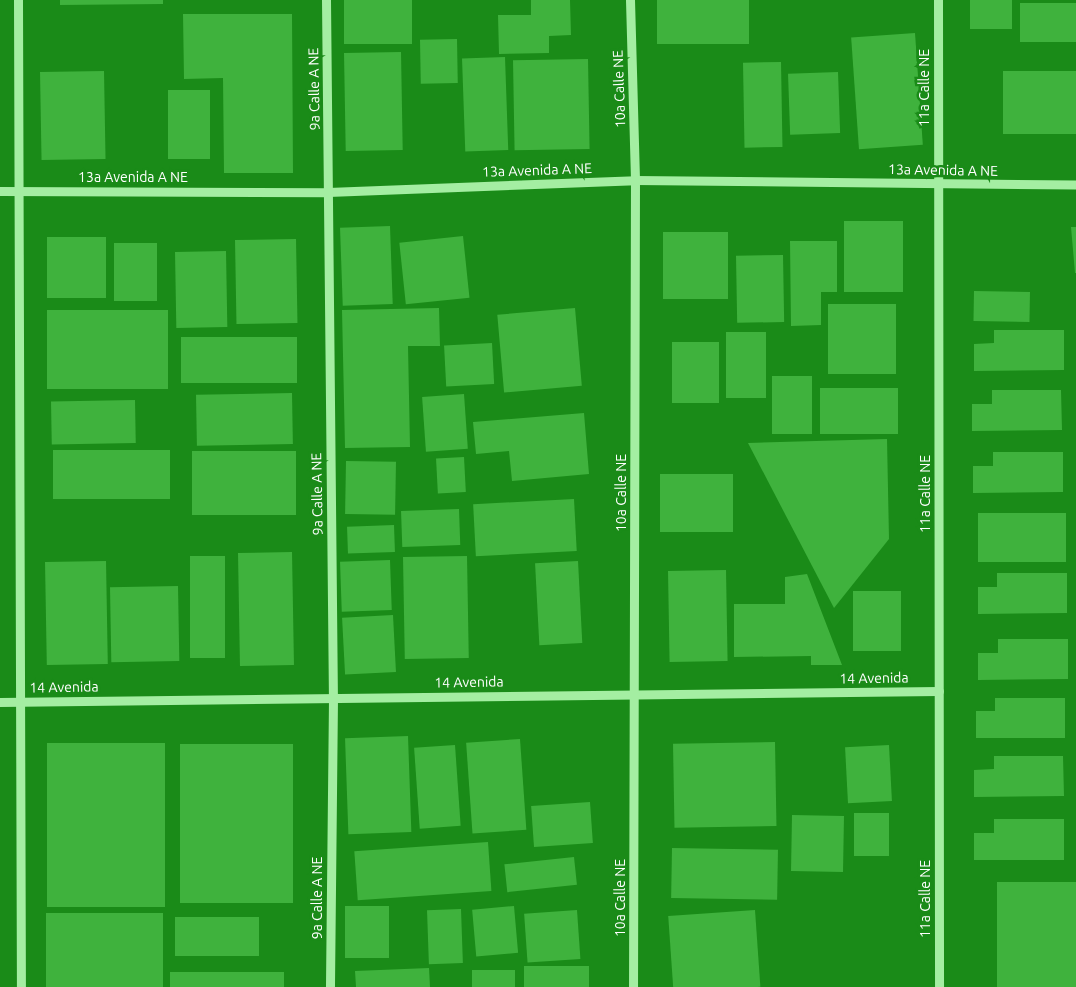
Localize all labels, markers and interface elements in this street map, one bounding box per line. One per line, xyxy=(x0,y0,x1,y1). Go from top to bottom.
street label: 9a Calle A NE xyxy=(305,48,323,130)
street label: 11a Calle NE xyxy=(916,49,932,127)
street label: 10a Calle NE xyxy=(609,50,629,128)
street label: 13a Avenida A NE xyxy=(482,160,592,180)
street label: 13a Avenida A NE xyxy=(888,161,998,179)
street label: 13a Avenida A NE xyxy=(78,169,188,185)
street label: 9a Calle A NE xyxy=(308,453,326,535)
street label: 10a Calle NE xyxy=(613,454,629,532)
street label: 11a Calle NE xyxy=(917,455,933,533)
street label: 14 Avenida xyxy=(839,669,909,687)
street label: 14 Avenida xyxy=(434,673,504,691)
street label: 14 Avenida xyxy=(29,678,99,696)
street label: 9a Calle A NE xyxy=(309,857,325,939)
street label: 10a Calle NE xyxy=(612,859,628,937)
street label: 11a Calle NE xyxy=(917,860,933,938)

